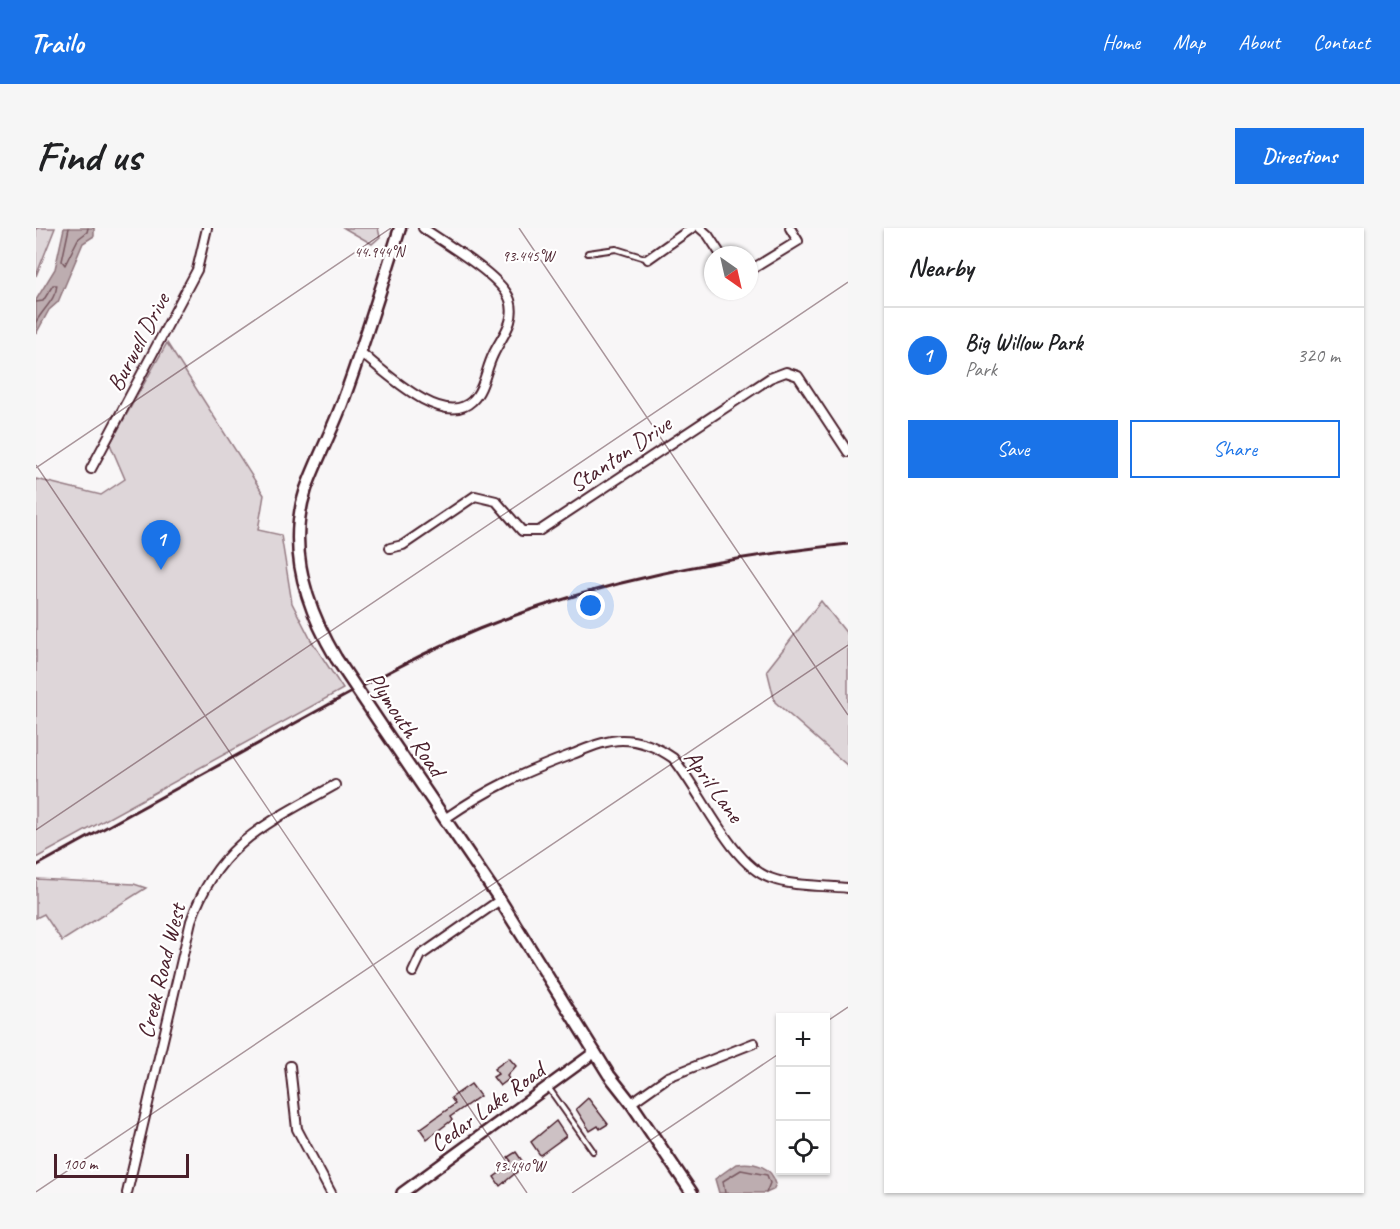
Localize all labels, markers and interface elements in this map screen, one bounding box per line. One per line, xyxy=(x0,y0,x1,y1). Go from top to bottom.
text: Trailo xyxy=(30,25,84,60)
text: Home xyxy=(1102,29,1140,55)
text: Map xyxy=(1173,29,1205,55)
text: About xyxy=(1238,29,1280,55)
text: Contact xyxy=(1313,29,1370,55)
button: Directions xyxy=(1235,128,1364,184)
text: Find us xyxy=(36,130,141,183)
text: 44.944°N xyxy=(354,243,407,262)
north arrow xyxy=(704,246,758,300)
text: 93.445°W xyxy=(502,247,557,266)
text: Nearby xyxy=(908,251,973,284)
street label: Burwell Drive xyxy=(100,286,177,396)
text: Big Willow Park xyxy=(965,329,1082,357)
text: 1 xyxy=(923,343,932,368)
text: 320 m xyxy=(1297,343,1340,368)
text: Park xyxy=(965,357,997,382)
street label: Stanton Drive xyxy=(563,408,679,499)
button: Save xyxy=(908,420,1118,478)
button: Share xyxy=(1130,420,1340,478)
pin: 1 xyxy=(142,520,180,570)
your location xyxy=(576,591,605,620)
street label: Plymouth Road xyxy=(360,666,454,785)
street label: April Lane xyxy=(678,744,752,830)
street label: Creek Road West xyxy=(130,899,193,1041)
map controls xyxy=(776,1013,830,1175)
button: + xyxy=(776,1013,830,1067)
street label: Cedar Lake Road xyxy=(424,1053,553,1159)
button: − xyxy=(776,1067,830,1121)
button: locate xyxy=(776,1121,830,1175)
scale bar xyxy=(54,1151,189,1178)
text: 100 m xyxy=(63,1154,97,1174)
text: 93.440°W xyxy=(493,1157,548,1176)

